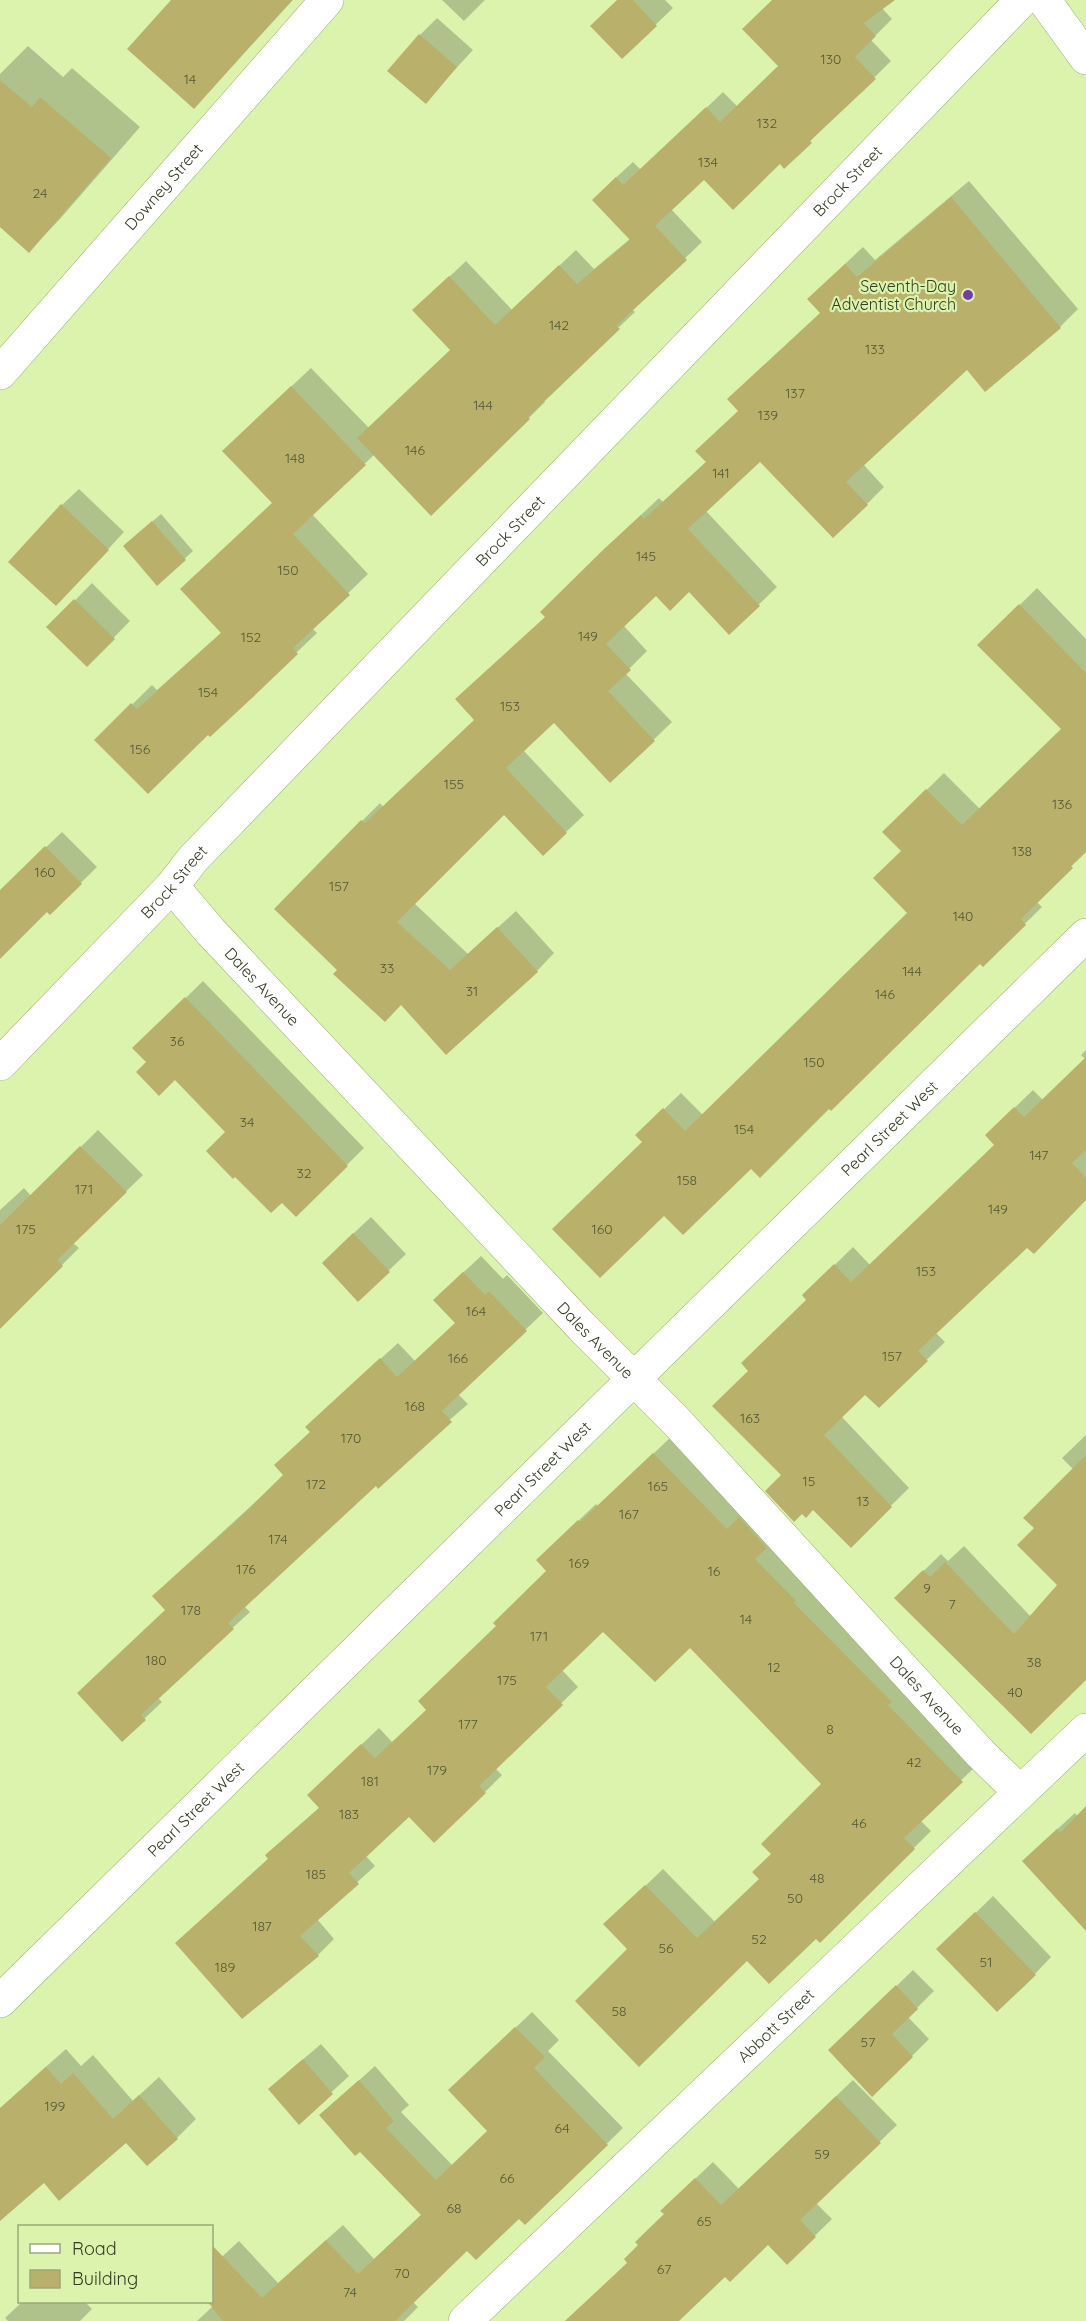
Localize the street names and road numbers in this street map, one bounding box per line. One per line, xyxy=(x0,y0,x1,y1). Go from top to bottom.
street label: Downey Street xyxy=(120,139,207,234)
street label: Brock Street xyxy=(809,141,886,221)
street label: Brock Street xyxy=(471,491,549,570)
street label: Brock Street xyxy=(136,841,211,922)
street label: Dales Avenue xyxy=(220,943,304,1030)
street label: Pearl Street West xyxy=(837,1076,942,1180)
street label: Dales Avenue xyxy=(553,1297,638,1383)
street label: Pearl Street West xyxy=(490,1417,595,1521)
street label: Dales Avenue xyxy=(886,1651,968,1739)
street label: Pearl Street West xyxy=(143,1757,248,1861)
street label: Abbott Street xyxy=(733,1984,818,2066)

